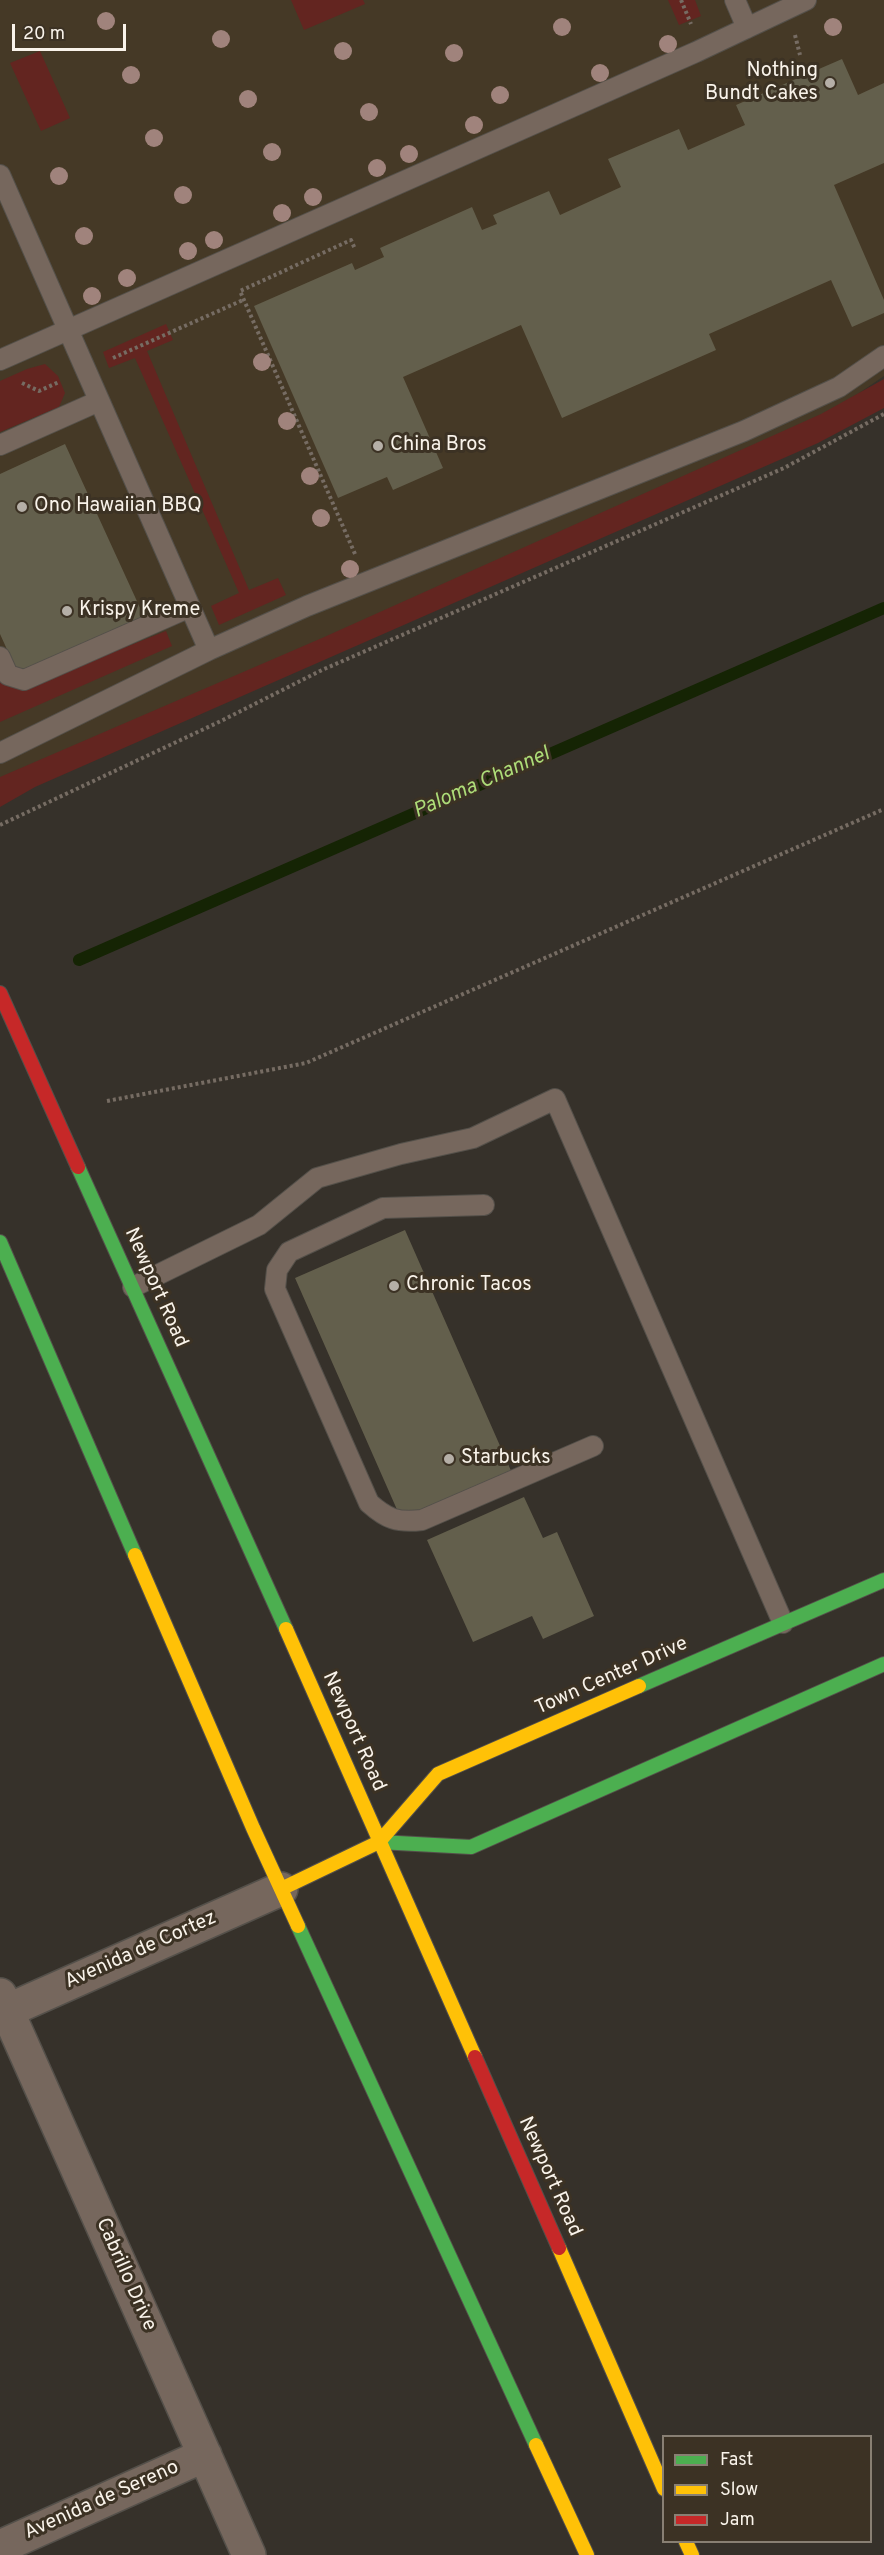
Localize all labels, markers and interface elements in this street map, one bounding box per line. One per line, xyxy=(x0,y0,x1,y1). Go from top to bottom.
scale bar xyxy=(15,12,129,50)
text: 20 m xyxy=(23,23,65,46)
place label: Nothing Bundt Cakes xyxy=(705,60,818,107)
marker: Nothing Bundt Cakes xyxy=(823,76,837,90)
place label: China Bros xyxy=(390,434,487,458)
marker: China Bros xyxy=(371,439,385,453)
place label: Ono Hawaiian BBQ xyxy=(34,495,202,519)
marker: Ono Hawaiian BBQ xyxy=(15,500,29,514)
place label: Krispy Kreme xyxy=(79,599,200,623)
marker: Krispy Kreme xyxy=(60,604,74,618)
water label: Paloma Channel xyxy=(410,743,554,825)
street label: Newport Road xyxy=(118,1224,192,1352)
place label: Chronic Tacos xyxy=(406,1274,532,1298)
marker: Chronic Tacos xyxy=(387,1279,401,1293)
place label: Starbucks xyxy=(461,1447,551,1471)
marker: Starbucks xyxy=(442,1452,456,1466)
street label: Town Center Drive xyxy=(532,1633,692,1721)
street label: Newport Road xyxy=(316,1668,390,1796)
street label: Avenida de Cortez xyxy=(61,1907,221,1995)
street label: Newport Road xyxy=(512,2113,586,2241)
street label: Cabrillo Drive xyxy=(89,2215,161,2335)
legend xyxy=(662,2435,872,2543)
text: Fast xyxy=(720,2449,753,2472)
street label: Avenida de Sereno xyxy=(21,2456,183,2546)
text: Slow xyxy=(720,2479,758,2502)
text: Jam xyxy=(720,2509,755,2532)

